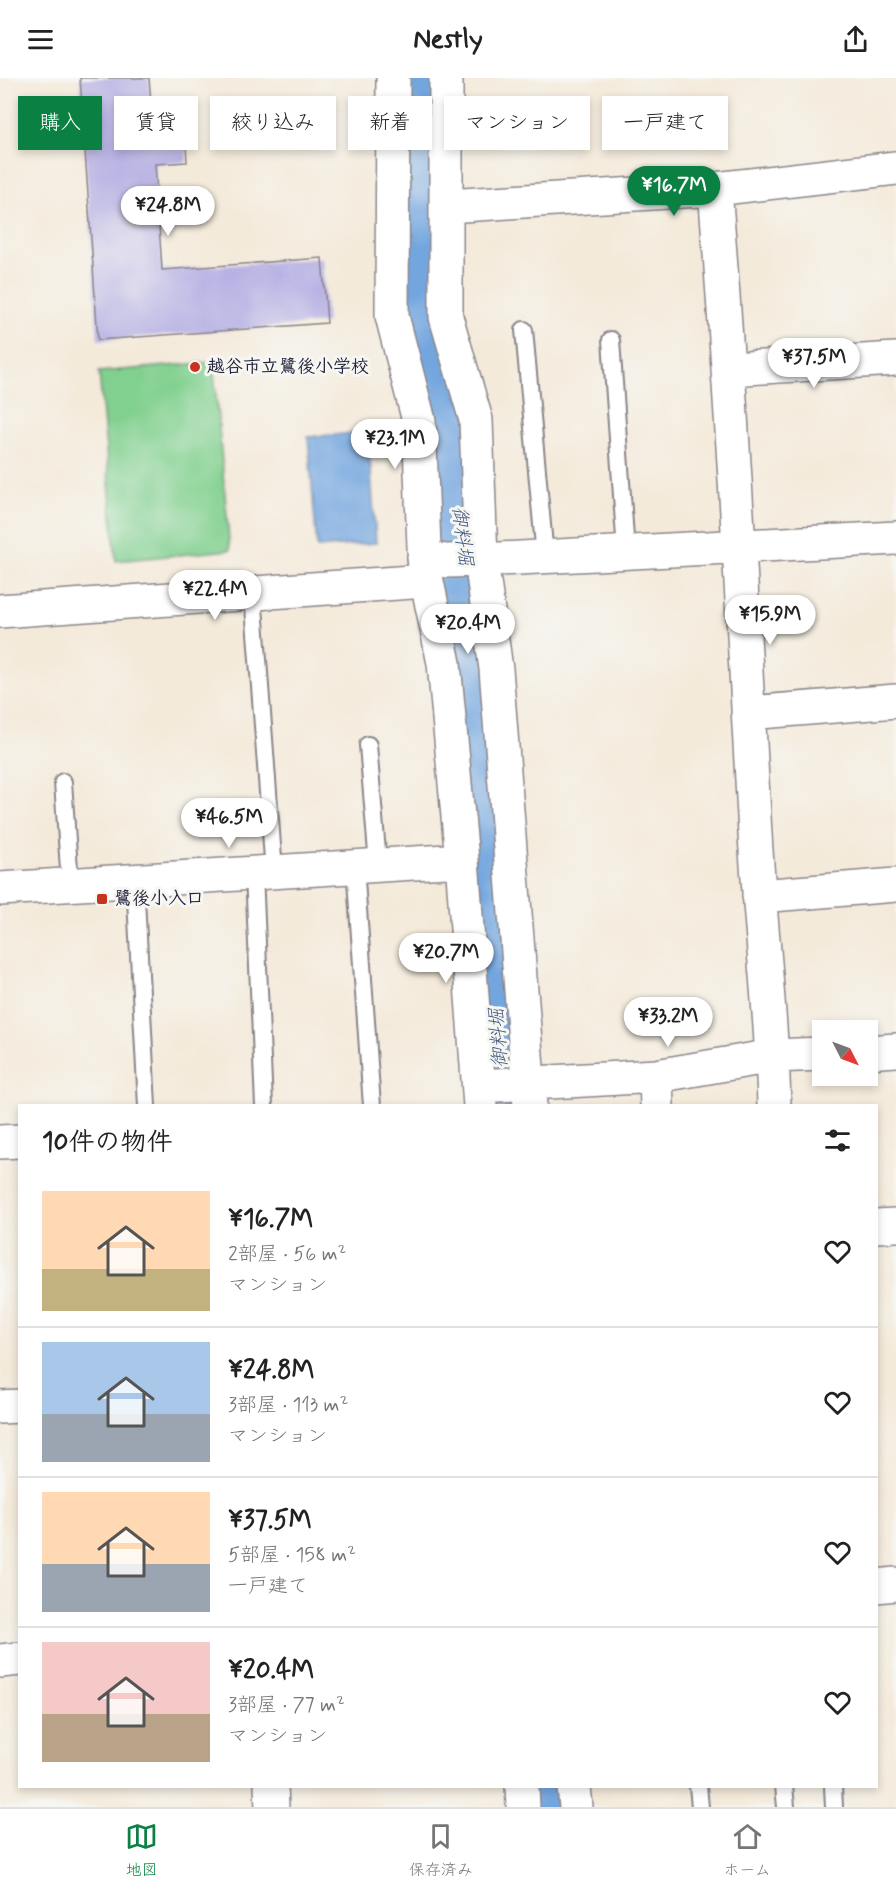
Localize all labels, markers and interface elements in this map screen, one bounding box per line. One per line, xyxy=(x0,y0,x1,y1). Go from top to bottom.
text: Nestly xyxy=(413,22,483,57)
icon: menu xyxy=(24,23,57,56)
icon: share xyxy=(839,23,872,56)
chip: 購入 xyxy=(18,96,102,150)
chip: 賃貸 xyxy=(114,96,198,150)
chip: 絞り込み xyxy=(210,96,336,150)
chip: 新着 xyxy=(348,96,432,150)
chip: マンション xyxy=(444,96,590,150)
chip: 一戸建て xyxy=(602,96,728,150)
pin: ¥16.7M xyxy=(625,166,723,217)
text: ¥16.7M xyxy=(641,172,707,199)
pin: ¥24.8M xyxy=(119,186,217,237)
text: ¥24.8M xyxy=(135,192,201,219)
pin: ¥37.5M xyxy=(765,338,863,389)
text: ¥37.5M xyxy=(782,344,846,371)
place label: 越谷市立鷺後小学校 xyxy=(207,355,369,379)
marker: 越谷市立鷺後小学校 xyxy=(188,360,202,374)
pin: ¥23.1M xyxy=(346,419,444,470)
text: ¥23.1M xyxy=(365,425,425,452)
water label: 御料堀 xyxy=(445,505,479,568)
pin: ¥22.4M xyxy=(166,570,264,621)
text: ¥22.4M xyxy=(182,576,248,603)
pin: ¥15.9M xyxy=(721,595,819,646)
text: ¥15.9M xyxy=(739,601,801,628)
pin: ¥20.4M xyxy=(419,604,517,655)
text: ¥20.4M xyxy=(435,610,501,637)
pin: ¥46.5M xyxy=(180,798,278,849)
text: ¥46.5M xyxy=(195,804,263,831)
place label: 鷺後小入口 xyxy=(114,887,204,911)
marker: 鷺後小入口 xyxy=(95,892,109,906)
pin: ¥20.7M xyxy=(397,933,495,984)
text: ¥20.7M xyxy=(413,939,479,966)
pin: ¥33.2M xyxy=(619,997,717,1048)
text: ¥33.2M xyxy=(638,1003,698,1030)
water label: 御料堀 xyxy=(483,1006,515,1069)
north arrow xyxy=(812,1020,878,1086)
map controls xyxy=(812,1020,878,1086)
icon: filters xyxy=(821,1124,854,1157)
text: 10件の物件 xyxy=(42,1126,173,1160)
text: ¥16.7M xyxy=(228,1203,313,1237)
icon: home xyxy=(90,1215,162,1287)
icon: heart xyxy=(821,1235,854,1268)
text: 2部屋 · 56 m² xyxy=(228,1241,346,1268)
text: マンション xyxy=(228,1272,327,1299)
text: ¥24.8M xyxy=(228,1354,314,1388)
icon: home xyxy=(90,1366,162,1438)
icon: heart xyxy=(821,1386,854,1419)
text: 3部屋 · 113 m² xyxy=(228,1392,348,1419)
text: マンション xyxy=(228,1423,327,1450)
text: ¥37.5M xyxy=(228,1504,312,1538)
icon: home xyxy=(90,1516,162,1588)
icon: heart xyxy=(821,1536,854,1569)
text: 5部屋 · 158 m² xyxy=(228,1542,356,1569)
text: 一戸建て xyxy=(228,1573,308,1600)
text: ¥20.4M xyxy=(228,1654,314,1688)
icon: home xyxy=(90,1666,162,1738)
icon: heart xyxy=(821,1686,854,1719)
text: 3部屋 · 77 m² xyxy=(228,1692,345,1719)
text: マンション xyxy=(228,1723,327,1750)
tab: 地図 xyxy=(125,1820,158,1881)
tab: 保存済み xyxy=(409,1820,473,1881)
tab: ホーム xyxy=(723,1820,771,1881)

